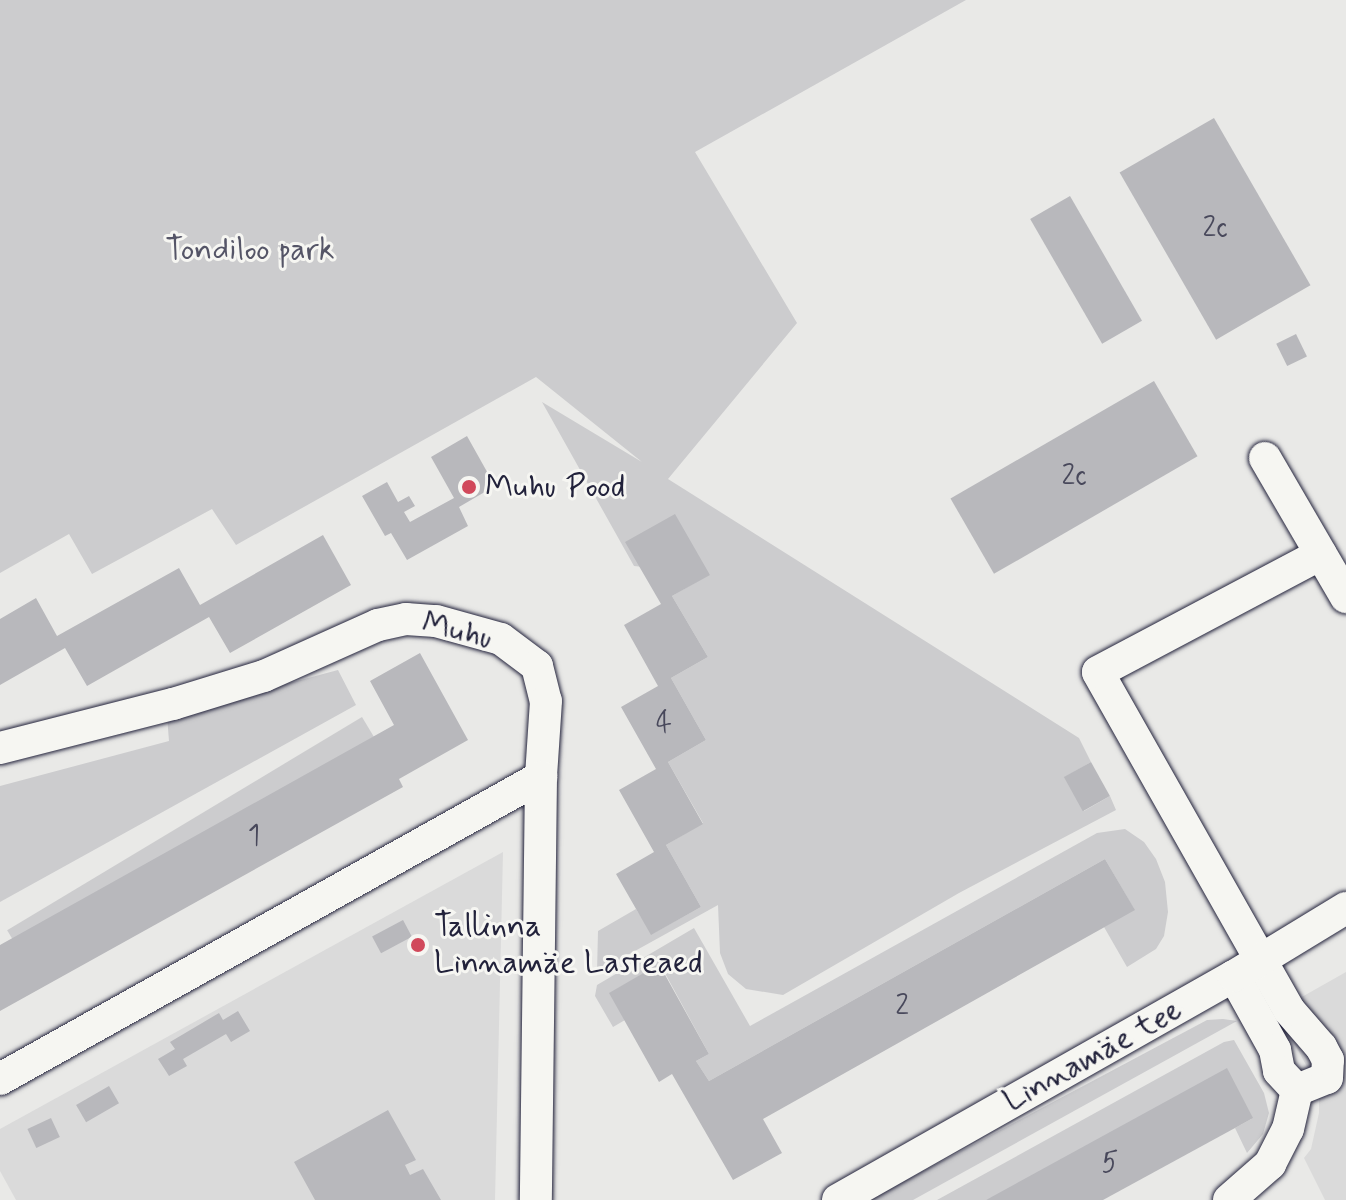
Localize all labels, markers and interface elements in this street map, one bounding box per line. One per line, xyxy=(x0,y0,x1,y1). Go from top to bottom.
house number: 2c xyxy=(1202,212,1228,246)
park label: Tondiloo park xyxy=(164,231,336,269)
house number: 2c xyxy=(1061,460,1087,494)
place label: Muhu Pood xyxy=(485,468,622,506)
marker: Muhu Pood xyxy=(460,478,478,496)
street label: Muhu xyxy=(418,604,496,658)
house number: 4 xyxy=(656,707,672,741)
house number: 1 xyxy=(248,820,260,854)
place label: Tallinna Linnamäe Lasteaed xyxy=(434,908,704,983)
marker: Tallinna Linnamäe Lasteaed xyxy=(409,936,427,954)
house number: 2 xyxy=(895,990,909,1024)
street label: Linnamäe tee xyxy=(997,991,1189,1121)
house number: 5 xyxy=(1102,1147,1118,1181)

